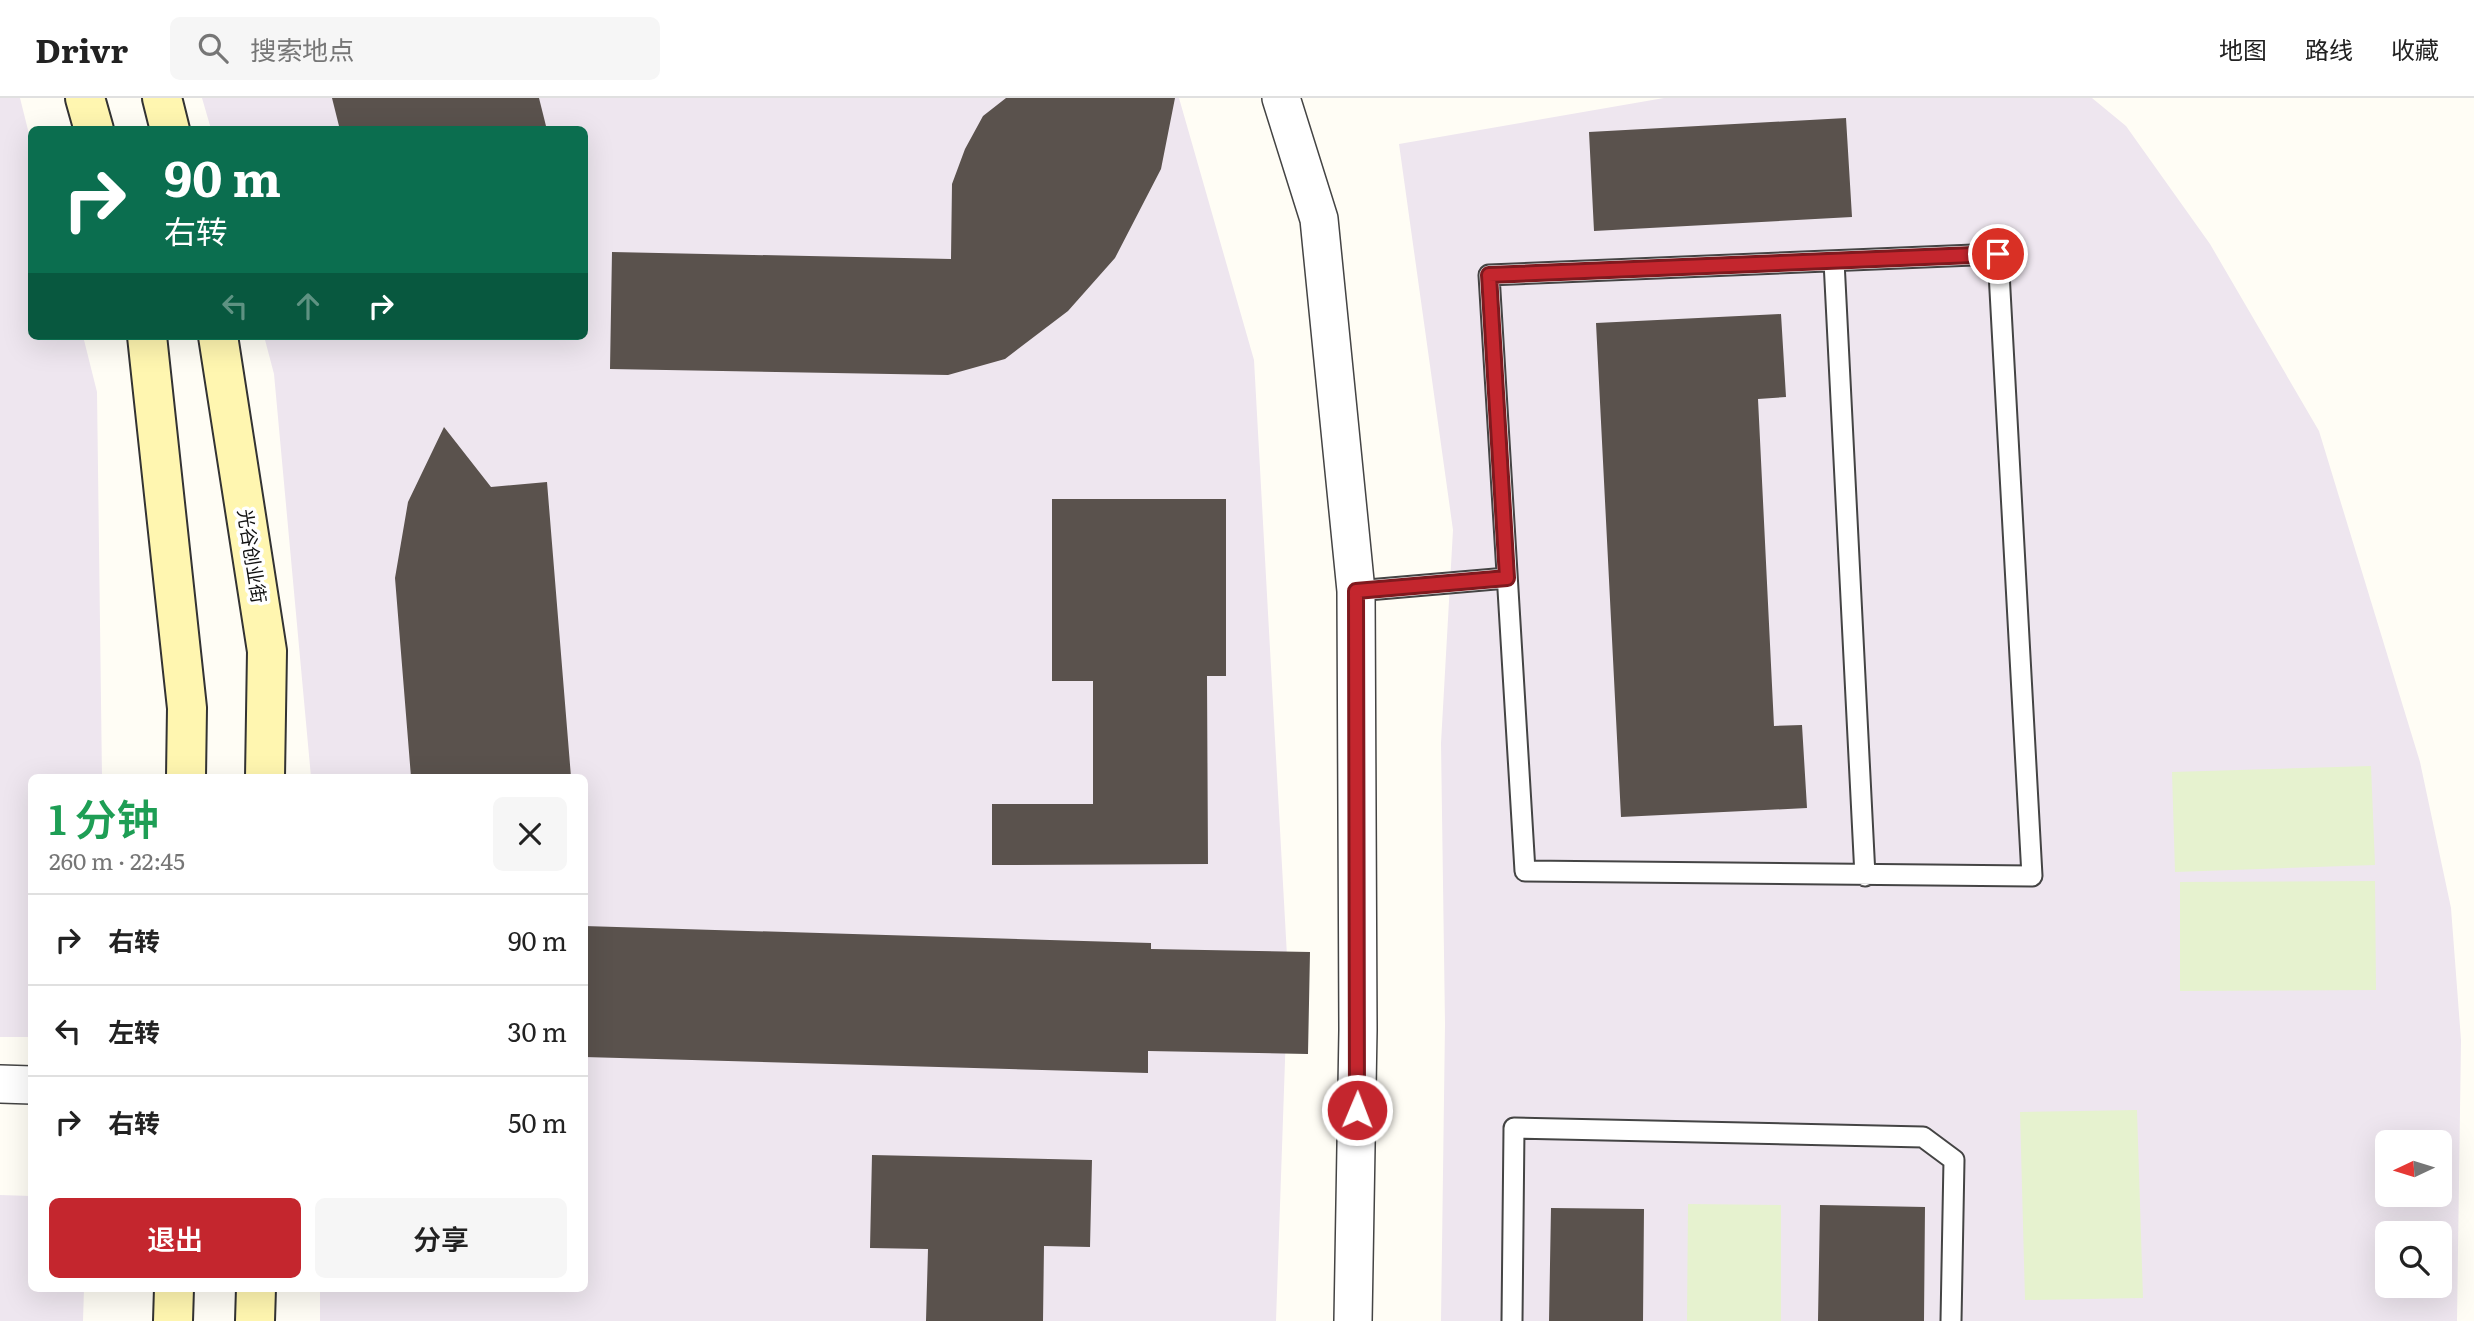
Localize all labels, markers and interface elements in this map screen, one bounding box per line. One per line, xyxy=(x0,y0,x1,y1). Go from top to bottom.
search box xyxy=(170,17,660,80)
text: Drivr xyxy=(35,24,128,73)
icon: search xyxy=(194,29,232,67)
text: 搜索地点 xyxy=(250,29,354,68)
text: 地图 xyxy=(2219,31,2267,66)
text: 路线 xyxy=(2305,31,2353,66)
text: 收藏 xyxy=(2391,31,2439,66)
text: 90 m xyxy=(164,139,281,212)
icon: right xyxy=(49,154,140,245)
text: 右转 xyxy=(164,206,228,254)
pin xyxy=(1968,224,2028,284)
icon: arrive xyxy=(1979,235,2017,273)
icon: left xyxy=(216,287,254,325)
icon: ahead xyxy=(289,287,327,325)
icon: right xyxy=(362,287,400,325)
street label: 光谷创业街 xyxy=(232,507,274,605)
text: 1 分钟 xyxy=(49,786,159,848)
button: close xyxy=(493,797,567,871)
text: 260 m · 22:45 xyxy=(49,843,185,877)
text: 右转 xyxy=(108,920,160,959)
text: 90 m xyxy=(508,920,567,959)
icon: right xyxy=(49,921,87,959)
text: 左转 xyxy=(108,1011,160,1050)
text: 30 m xyxy=(507,1011,567,1050)
icon: left xyxy=(49,1012,87,1050)
position arrow xyxy=(1320,1073,1394,1147)
text: 右转 xyxy=(108,1102,160,1141)
text: 50 m xyxy=(508,1102,567,1141)
icon: right xyxy=(49,1103,87,1141)
north arrow xyxy=(2375,1130,2452,1208)
map controls xyxy=(2375,1130,2452,1298)
button: 退出 xyxy=(49,1198,301,1278)
button: 分享 xyxy=(315,1198,567,1278)
button: search xyxy=(2375,1221,2452,1298)

